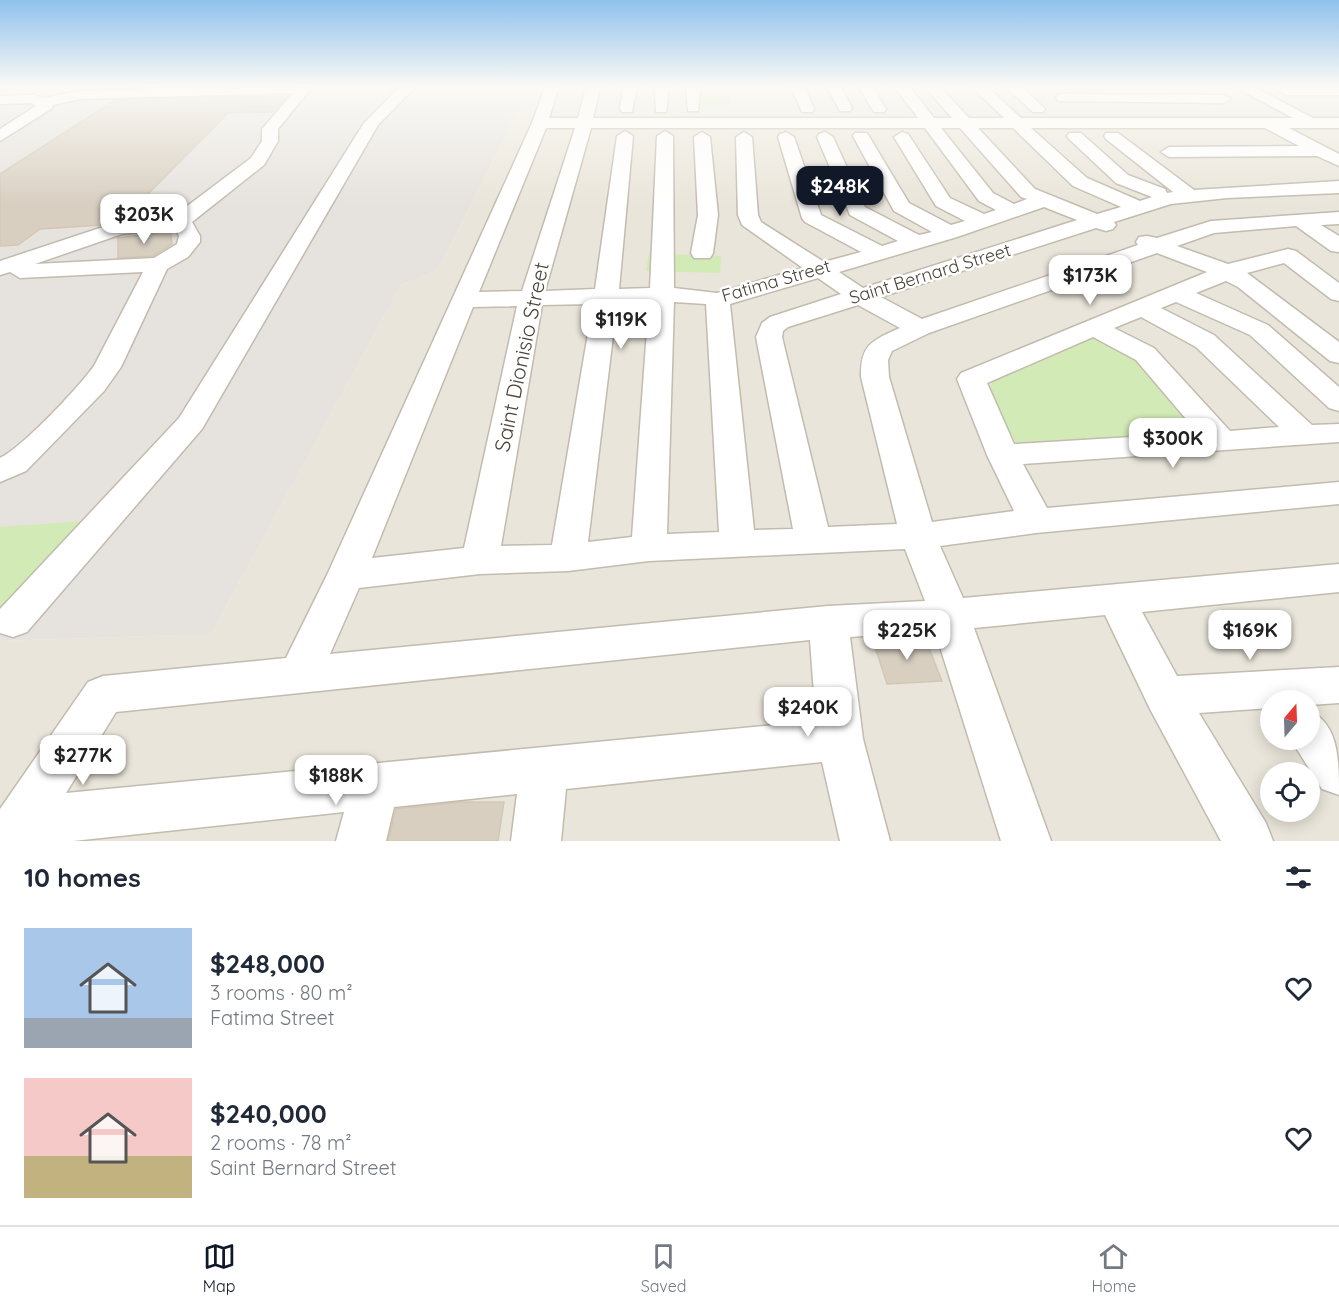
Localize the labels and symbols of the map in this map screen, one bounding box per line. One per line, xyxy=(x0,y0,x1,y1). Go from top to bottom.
pin: $248K xyxy=(798,166,882,217)
pin: $203K xyxy=(102,194,186,245)
street label: Saint Bernard Street xyxy=(846,238,1014,309)
street label: Fatima Street xyxy=(719,254,833,307)
pin: $173K xyxy=(1048,255,1132,306)
street label: Saint Dionisio Street xyxy=(488,260,554,454)
pin: $119K xyxy=(579,299,663,350)
pin: $300K xyxy=(1131,418,1215,469)
pin: $225K xyxy=(865,610,949,661)
pin: $169K xyxy=(1208,610,1292,661)
pin: $240K xyxy=(766,687,850,738)
north arrow xyxy=(1260,690,1320,750)
pin: $277K xyxy=(41,735,125,786)
pin: $188K xyxy=(294,755,378,806)

